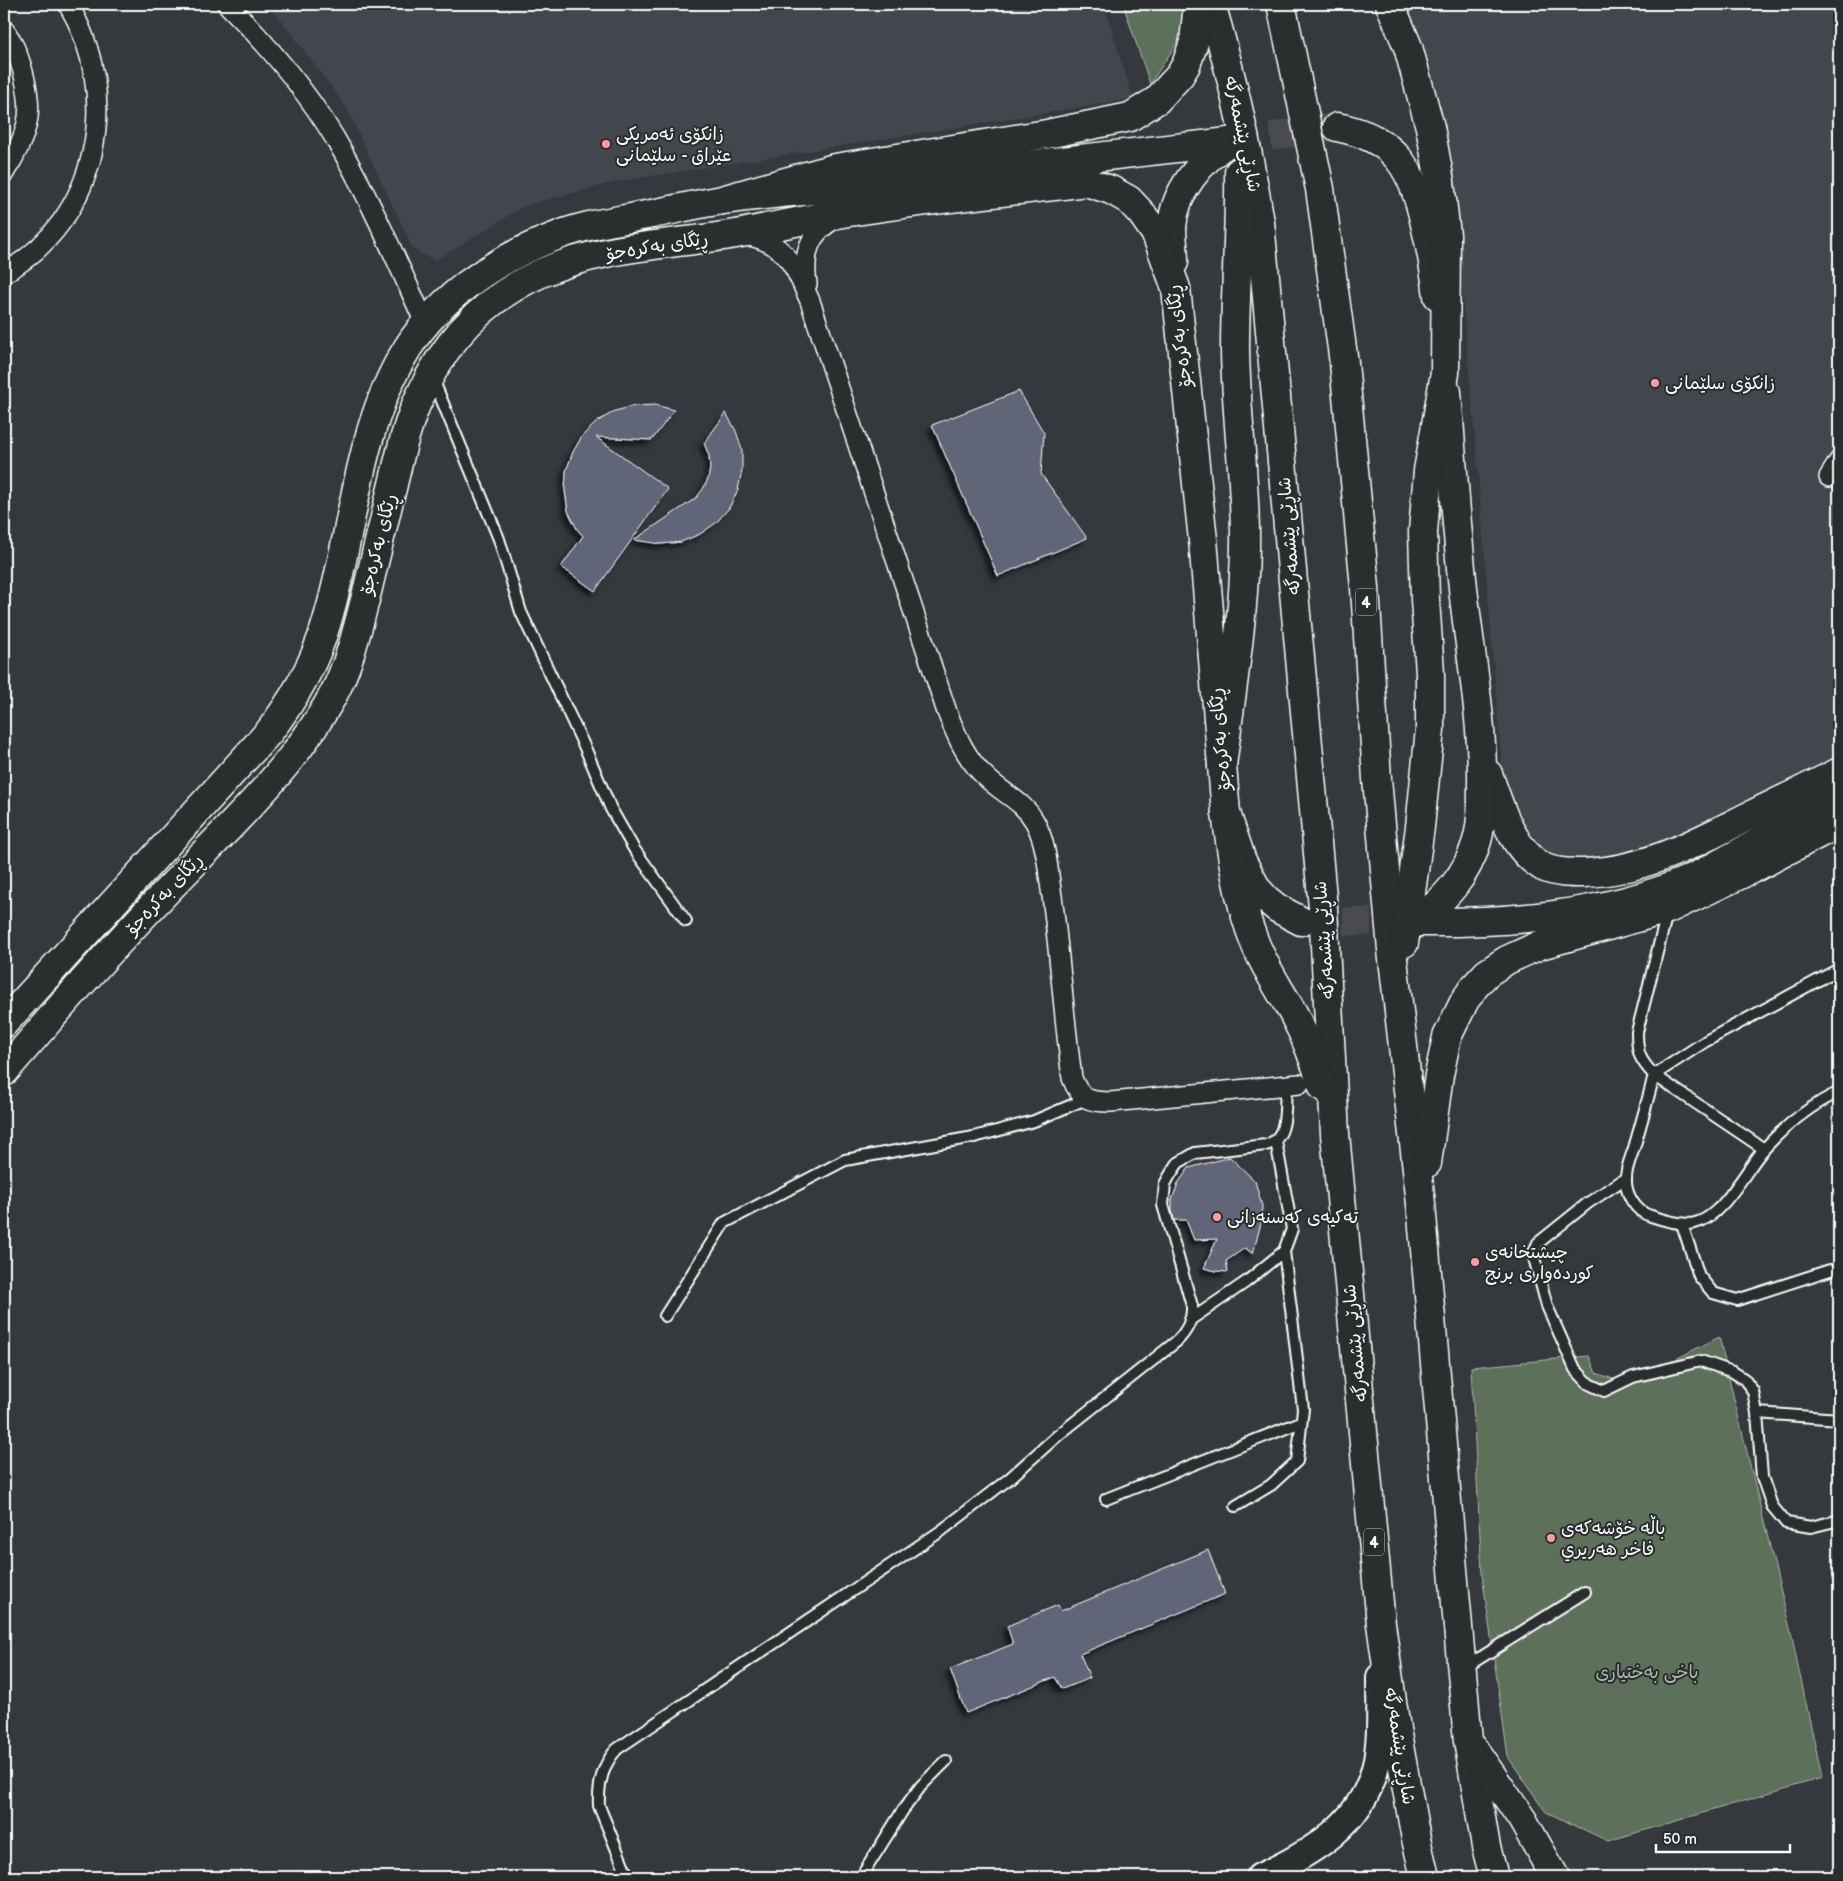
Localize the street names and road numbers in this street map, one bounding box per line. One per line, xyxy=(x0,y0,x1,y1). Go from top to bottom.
street label: شاڕێی پێشمەرگە xyxy=(1216,74,1265,195)
street label: ڕێگای بەکرەجۆ xyxy=(603,228,710,269)
street label: ڕێگای بەکرەجۆ xyxy=(1163,283,1200,390)
street label: شاڕێی پێشمەرگە xyxy=(1274,476,1309,596)
street label: ڕێگای بەکرەجۆ xyxy=(355,492,405,599)
road number: 4 xyxy=(1356,588,1376,616)
street label: ڕێگای بەکرەجۆ xyxy=(1206,687,1240,793)
street label: ڕێگای بەکرەجۆ xyxy=(120,850,210,943)
street label: شاڕێی پێشمەرگە xyxy=(1310,880,1343,1000)
street label: شاڕێی پێشمەرگە xyxy=(1339,1283,1376,1403)
road number: 4 xyxy=(1364,1528,1384,1555)
street label: شاڕێی پێشمەرگە xyxy=(1376,1686,1419,1807)

